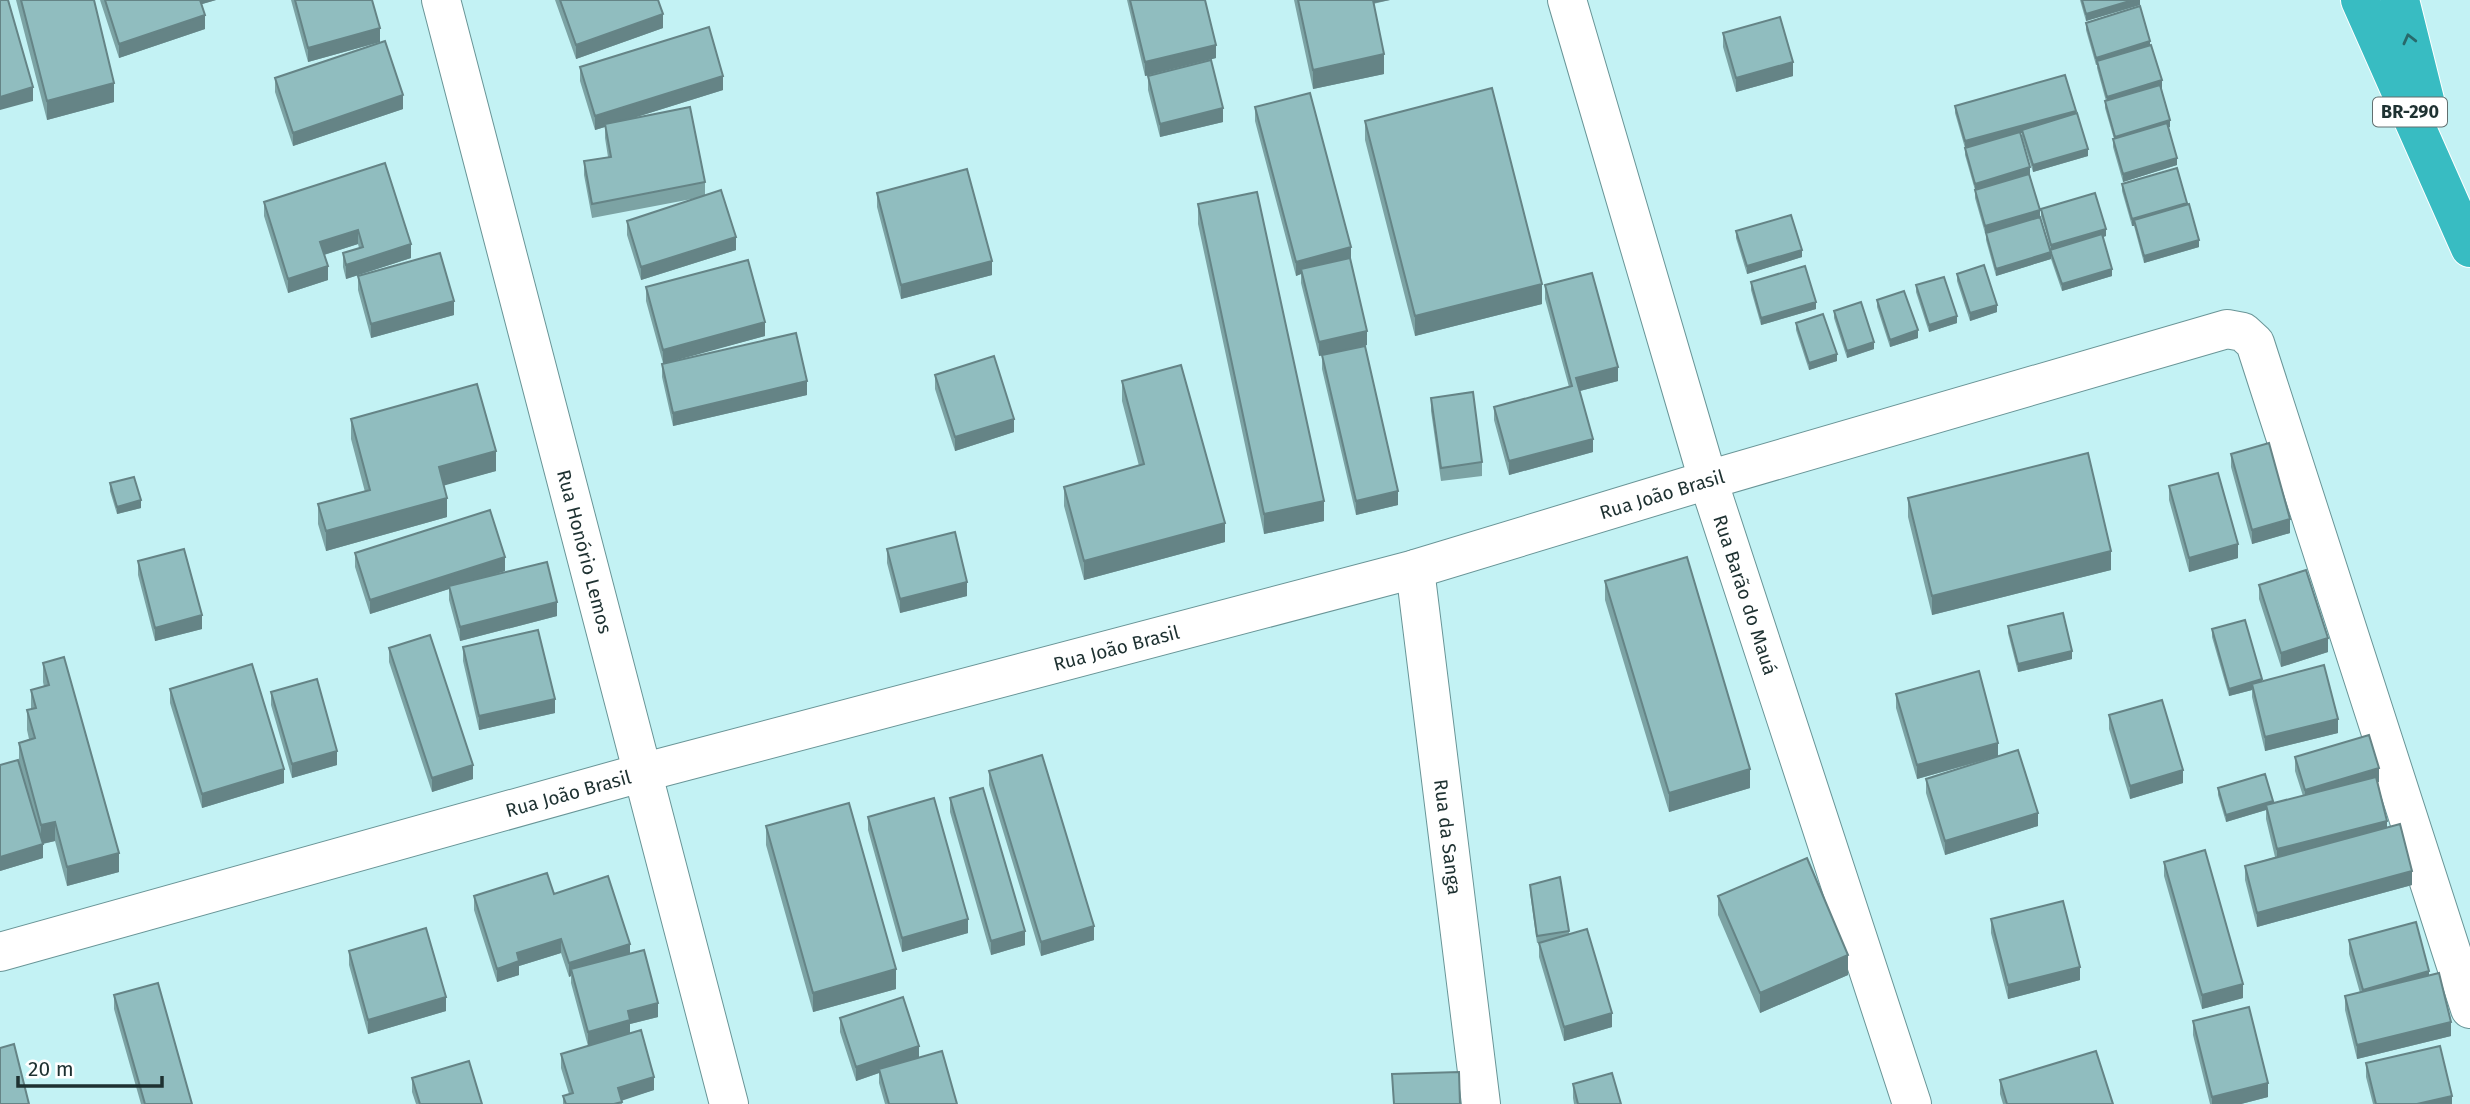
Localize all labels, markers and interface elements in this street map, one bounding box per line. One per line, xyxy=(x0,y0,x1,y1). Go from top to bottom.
one-way arrow xyxy=(2403,33,2417,45)
road number: BR-290 xyxy=(2373,98,2447,127)
street label: Rua João Brasil xyxy=(1597,464,1727,524)
street label: Rua Honório Lemos xyxy=(552,467,617,636)
street label: Rua Barão do Mauá xyxy=(1709,512,1782,678)
street label: Rua João Brasil xyxy=(1051,620,1182,675)
street label: Rua João Brasil xyxy=(503,765,634,822)
street label: Rua da Sanga xyxy=(1430,778,1467,896)
scale bar xyxy=(18,1044,161,1088)
text: 20 m xyxy=(28,1056,74,1082)

